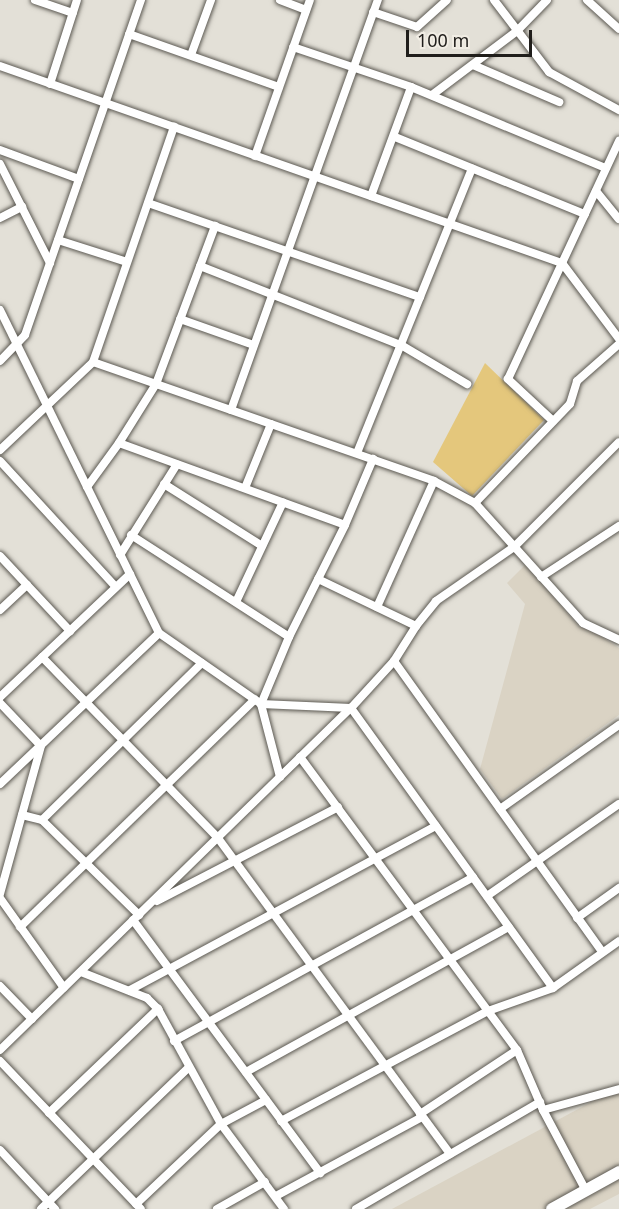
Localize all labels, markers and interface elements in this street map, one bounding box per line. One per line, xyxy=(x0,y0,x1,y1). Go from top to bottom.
scale bar xyxy=(409,18,535,56)
text: 100 m xyxy=(417,28,469,52)

